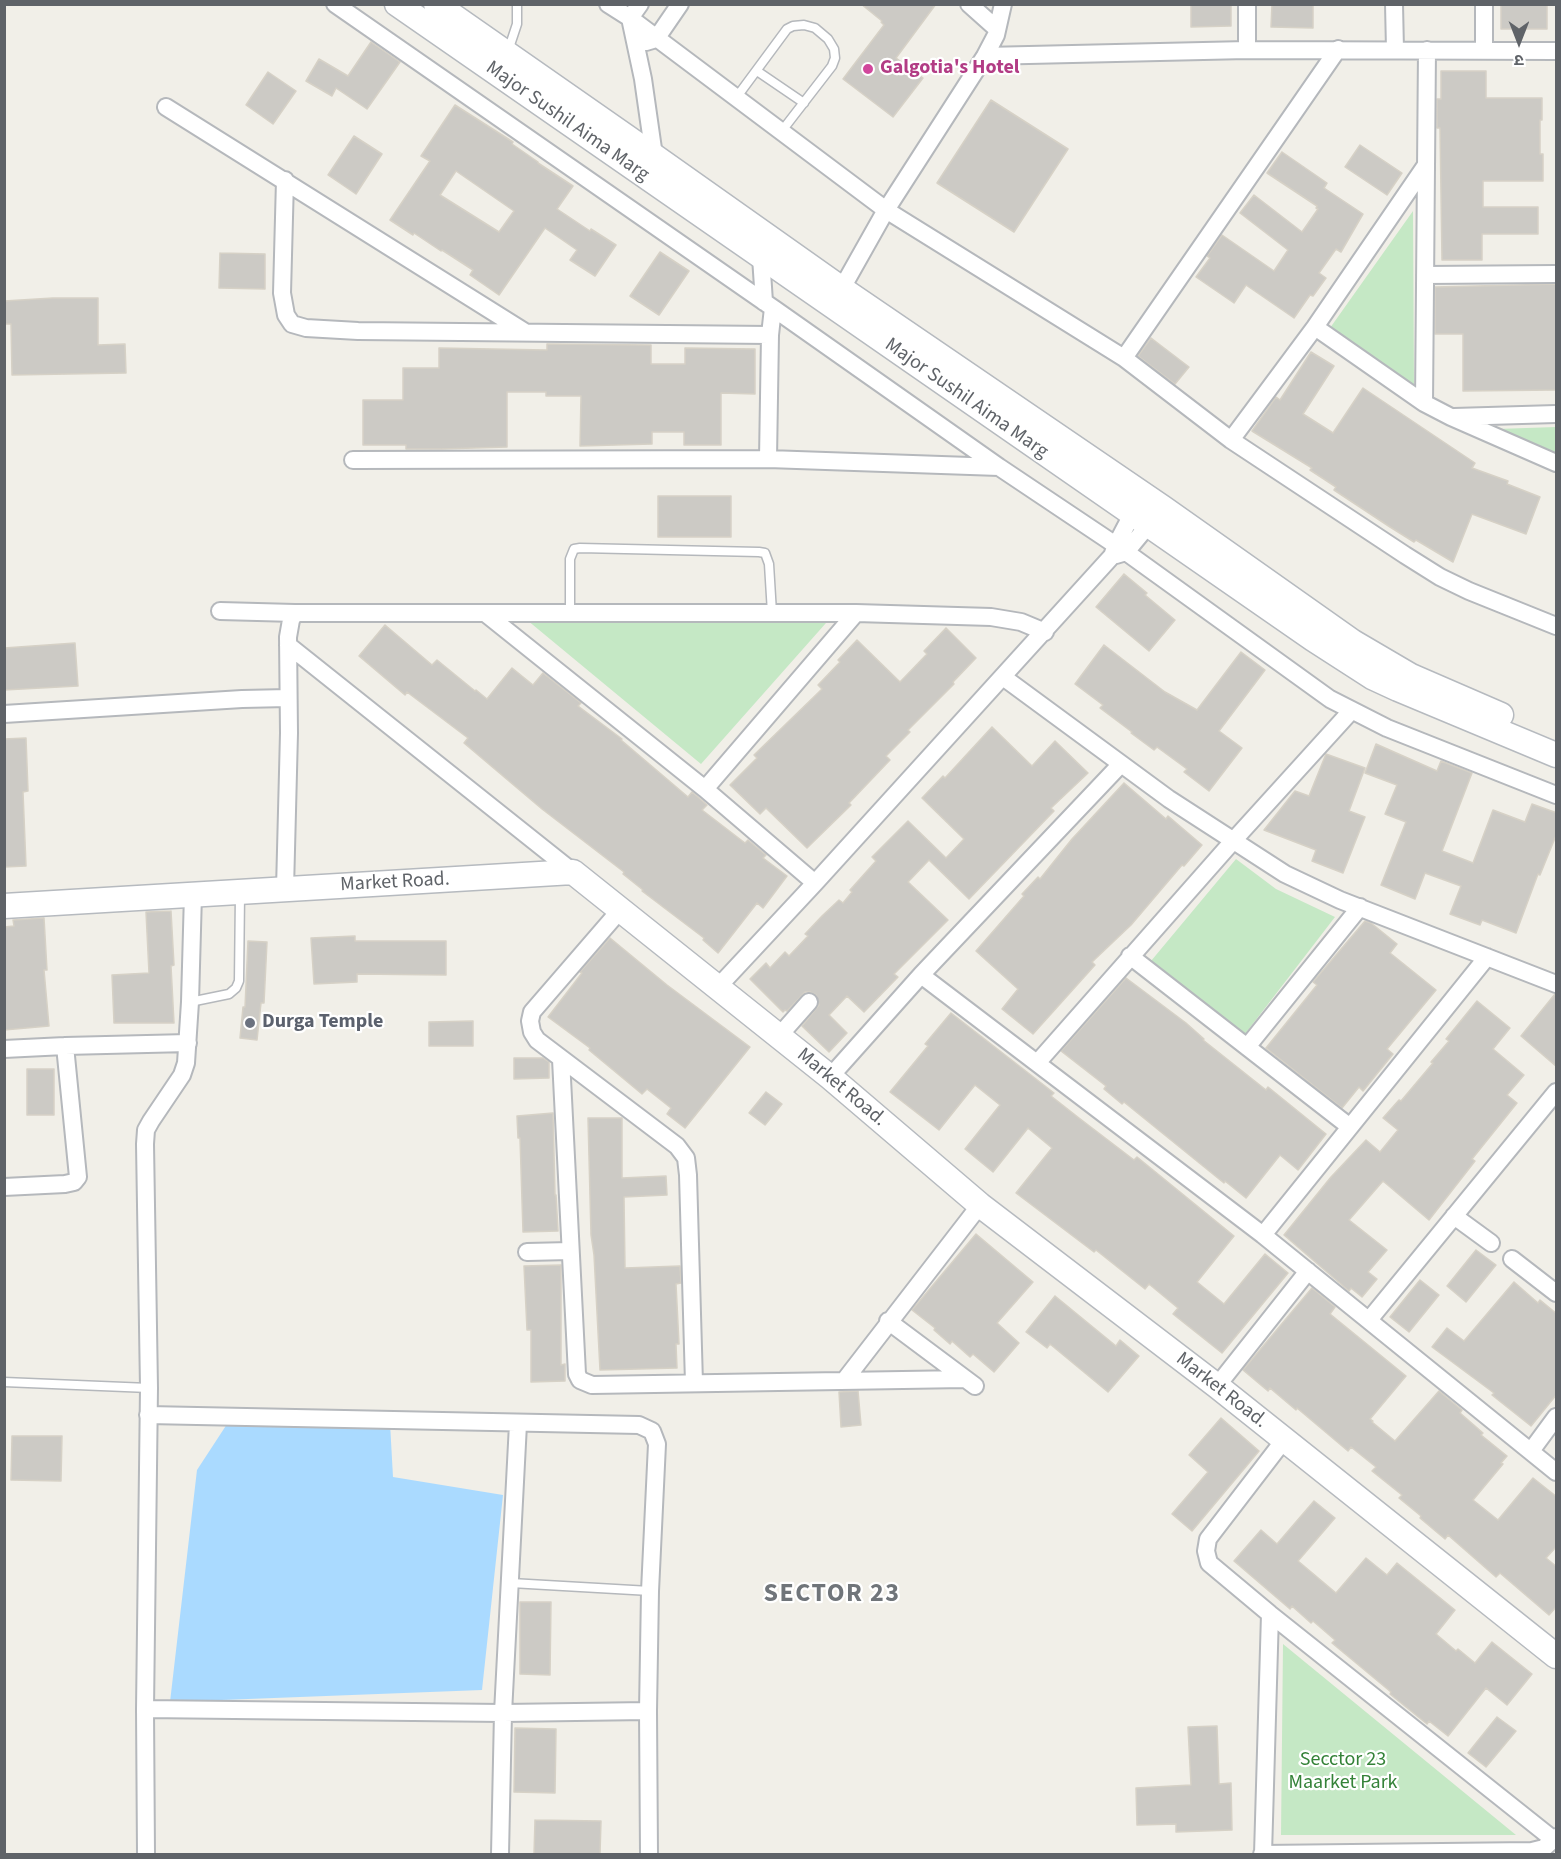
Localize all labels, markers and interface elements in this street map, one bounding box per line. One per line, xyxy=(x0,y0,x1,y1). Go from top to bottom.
north arrow xyxy=(1489,12,1549,72)
text: उ xyxy=(1514,49,1524,71)
street label: Major Sushil Aima Marg xyxy=(481,57,653,187)
place label: Galgotia's Hotel xyxy=(880,57,1020,81)
marker: Galgotia's Hotel xyxy=(861,62,875,76)
street label: Major Sushil Aima Marg xyxy=(880,334,1052,464)
street label: Market Road. xyxy=(340,868,450,898)
place label: Durga Temple xyxy=(262,1011,383,1035)
marker: Durga Temple xyxy=(243,1016,257,1030)
street label: Market Road. xyxy=(791,1044,891,1132)
street label: Market Road. xyxy=(1170,1348,1272,1434)
district label: SECTOR 23 xyxy=(763,1579,901,1611)
park label: Secctor 23 Maarket Park xyxy=(1288,1749,1398,1796)

